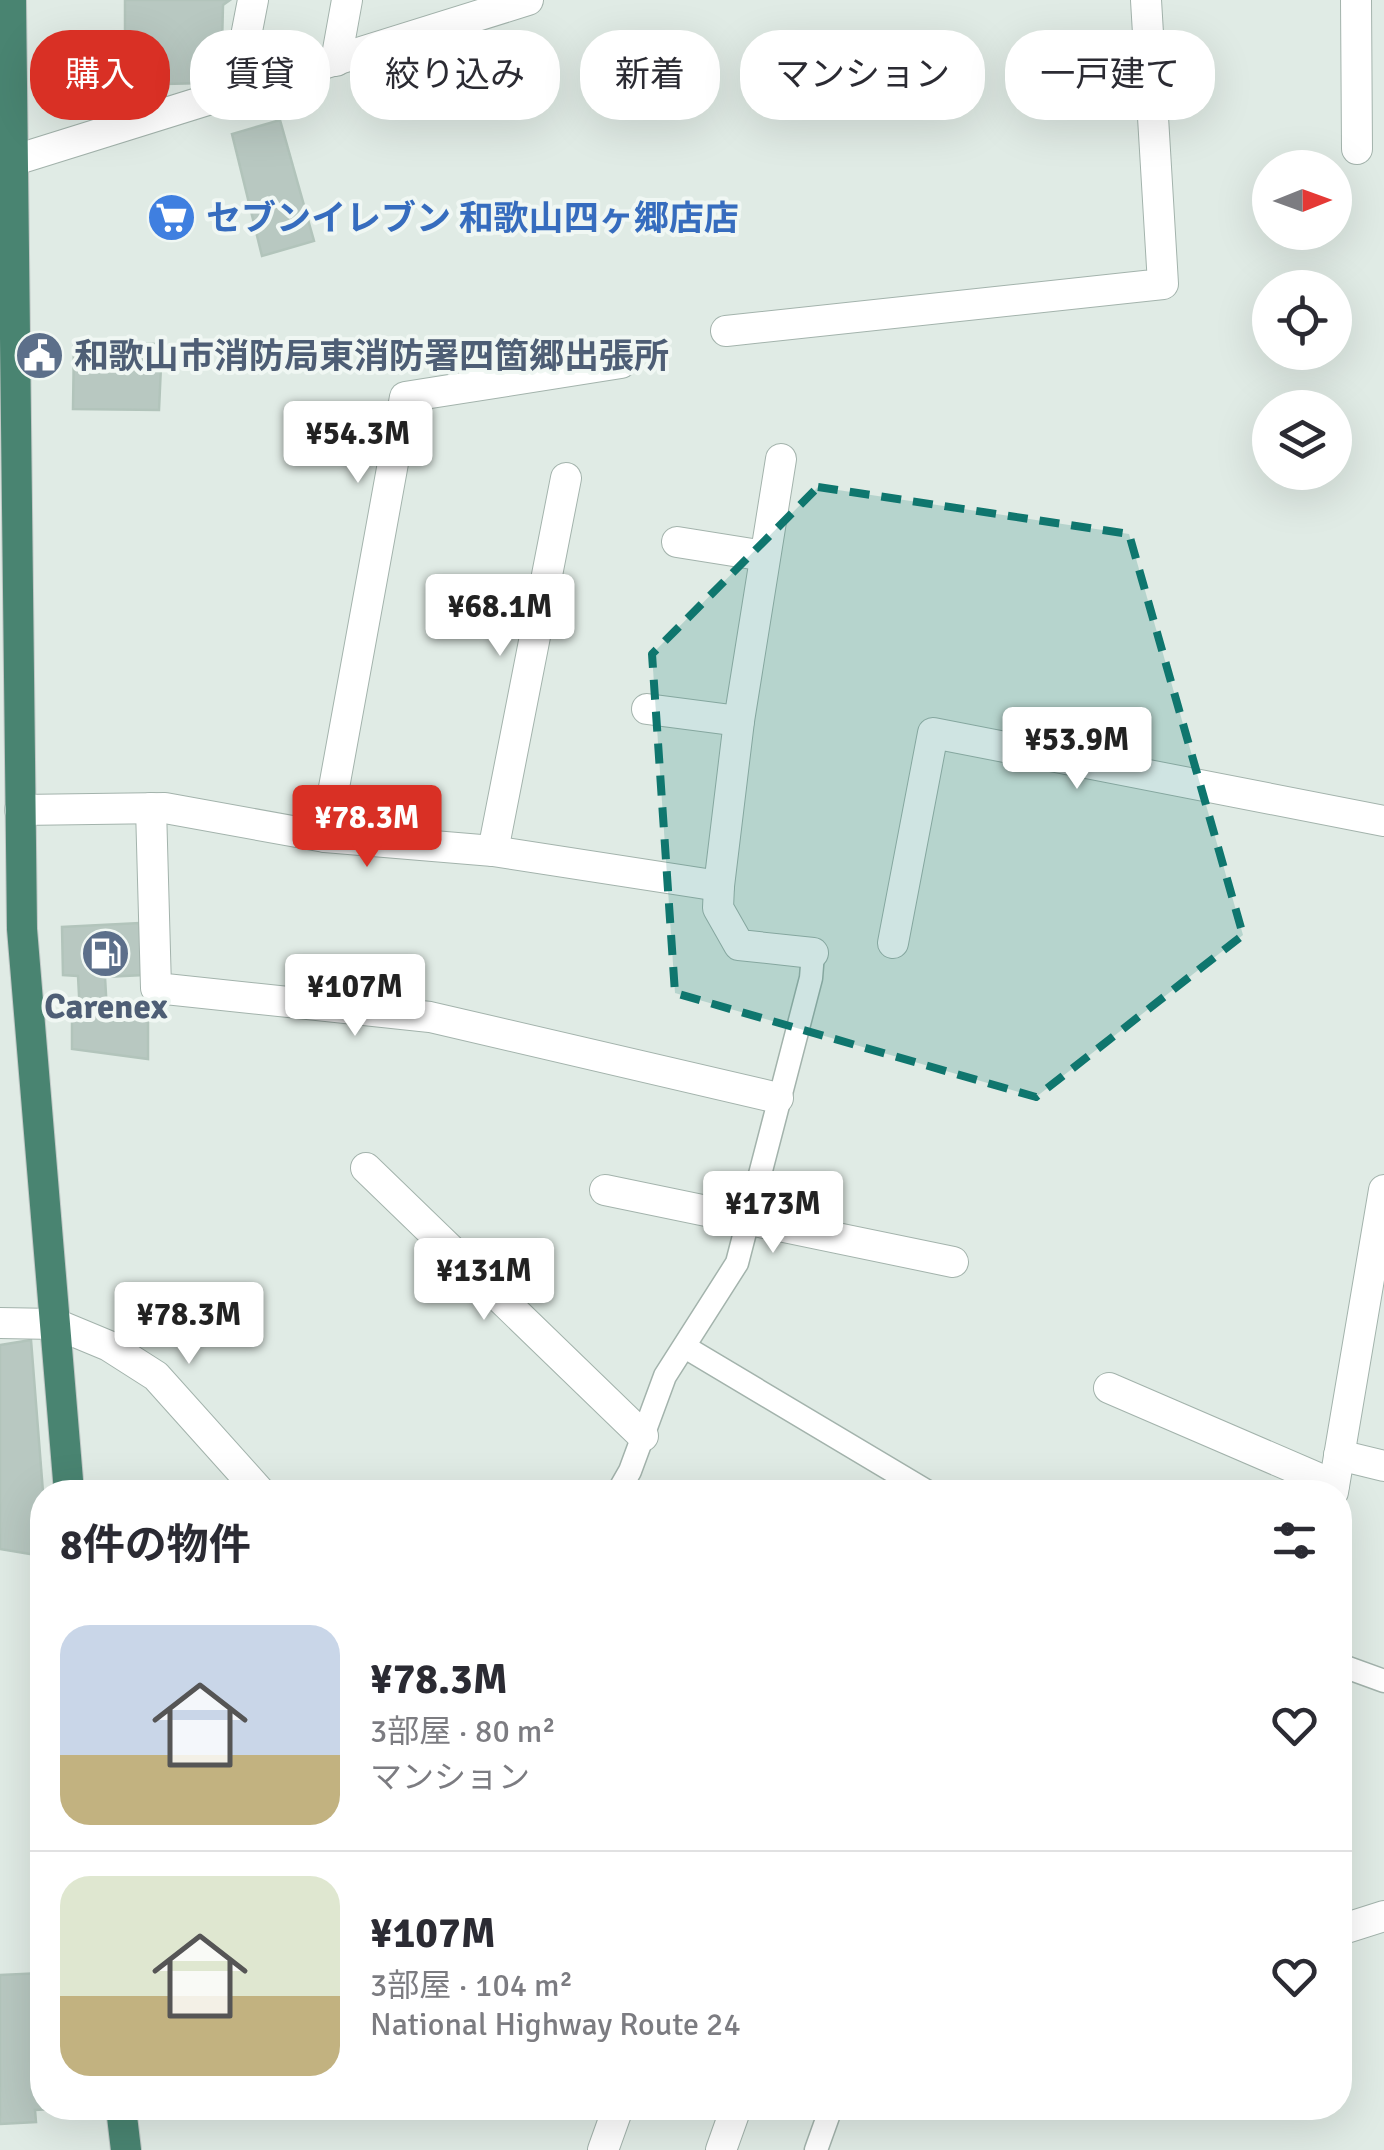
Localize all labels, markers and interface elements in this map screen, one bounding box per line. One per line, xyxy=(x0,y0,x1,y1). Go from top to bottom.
chip: 購入 xyxy=(30,30,170,120)
chip: 賃貸 xyxy=(190,30,330,120)
chip: 絞り込み xyxy=(350,30,560,120)
chip: 新着 xyxy=(580,30,720,120)
chip: マンション xyxy=(740,30,985,120)
chip: 一戸建て xyxy=(1005,30,1215,120)
north arrow xyxy=(1252,150,1352,250)
map controls xyxy=(1252,150,1352,490)
supermarket icon: セブンイレブン 和歌山四ヶ郷店店 xyxy=(145,192,197,244)
place label: セブンイレブン 和歌山四ヶ郷店店 xyxy=(206,197,739,240)
button: locate xyxy=(1252,270,1352,370)
public building icon: 和歌山市消防局東消防署四箇郷出張所 xyxy=(13,330,65,382)
place label: 和歌山市消防局東消防署四箇郷出張所 xyxy=(74,335,669,378)
button: layers xyxy=(1252,390,1352,490)
pin: ¥54.3M xyxy=(277,401,439,486)
text: ¥54.3M xyxy=(306,414,410,453)
pin: ¥68.1M xyxy=(419,574,581,659)
text: ¥68.1M xyxy=(448,587,552,626)
pin: ¥53.9M xyxy=(996,707,1158,792)
text: ¥53.9M xyxy=(1025,720,1129,759)
pin: ¥78.3M xyxy=(286,785,448,870)
text: ¥78.3M xyxy=(315,798,419,837)
fuel station icon: Carenex xyxy=(80,928,132,980)
pin: ¥107M xyxy=(285,954,425,1039)
text: ¥107M xyxy=(307,967,403,1006)
place label: Carenex xyxy=(44,985,168,1028)
pin: ¥173M xyxy=(703,1171,843,1256)
text: ¥173M xyxy=(725,1184,821,1223)
pin: ¥131M xyxy=(414,1238,554,1323)
text: ¥131M xyxy=(436,1251,532,1290)
pin: ¥78.3M xyxy=(108,1282,270,1367)
text: ¥78.3M xyxy=(137,1295,241,1334)
icon: filters xyxy=(1267,1513,1322,1568)
text: 8件の物件 xyxy=(60,1520,251,1571)
text: ¥78.3M xyxy=(370,1654,508,1705)
icon: home xyxy=(140,1665,260,1785)
icon: heart xyxy=(1267,1698,1322,1753)
text: 3部屋 · 80 m² xyxy=(370,1712,556,1751)
text: マンション xyxy=(370,1758,530,1797)
text: ¥107M xyxy=(370,1908,496,1959)
icon: home xyxy=(140,1916,260,2036)
icon: heart xyxy=(1267,1949,1322,2004)
text: 3部屋 · 104 m² xyxy=(370,1966,573,2005)
text: National Highway Route 24 xyxy=(370,2005,741,2044)

